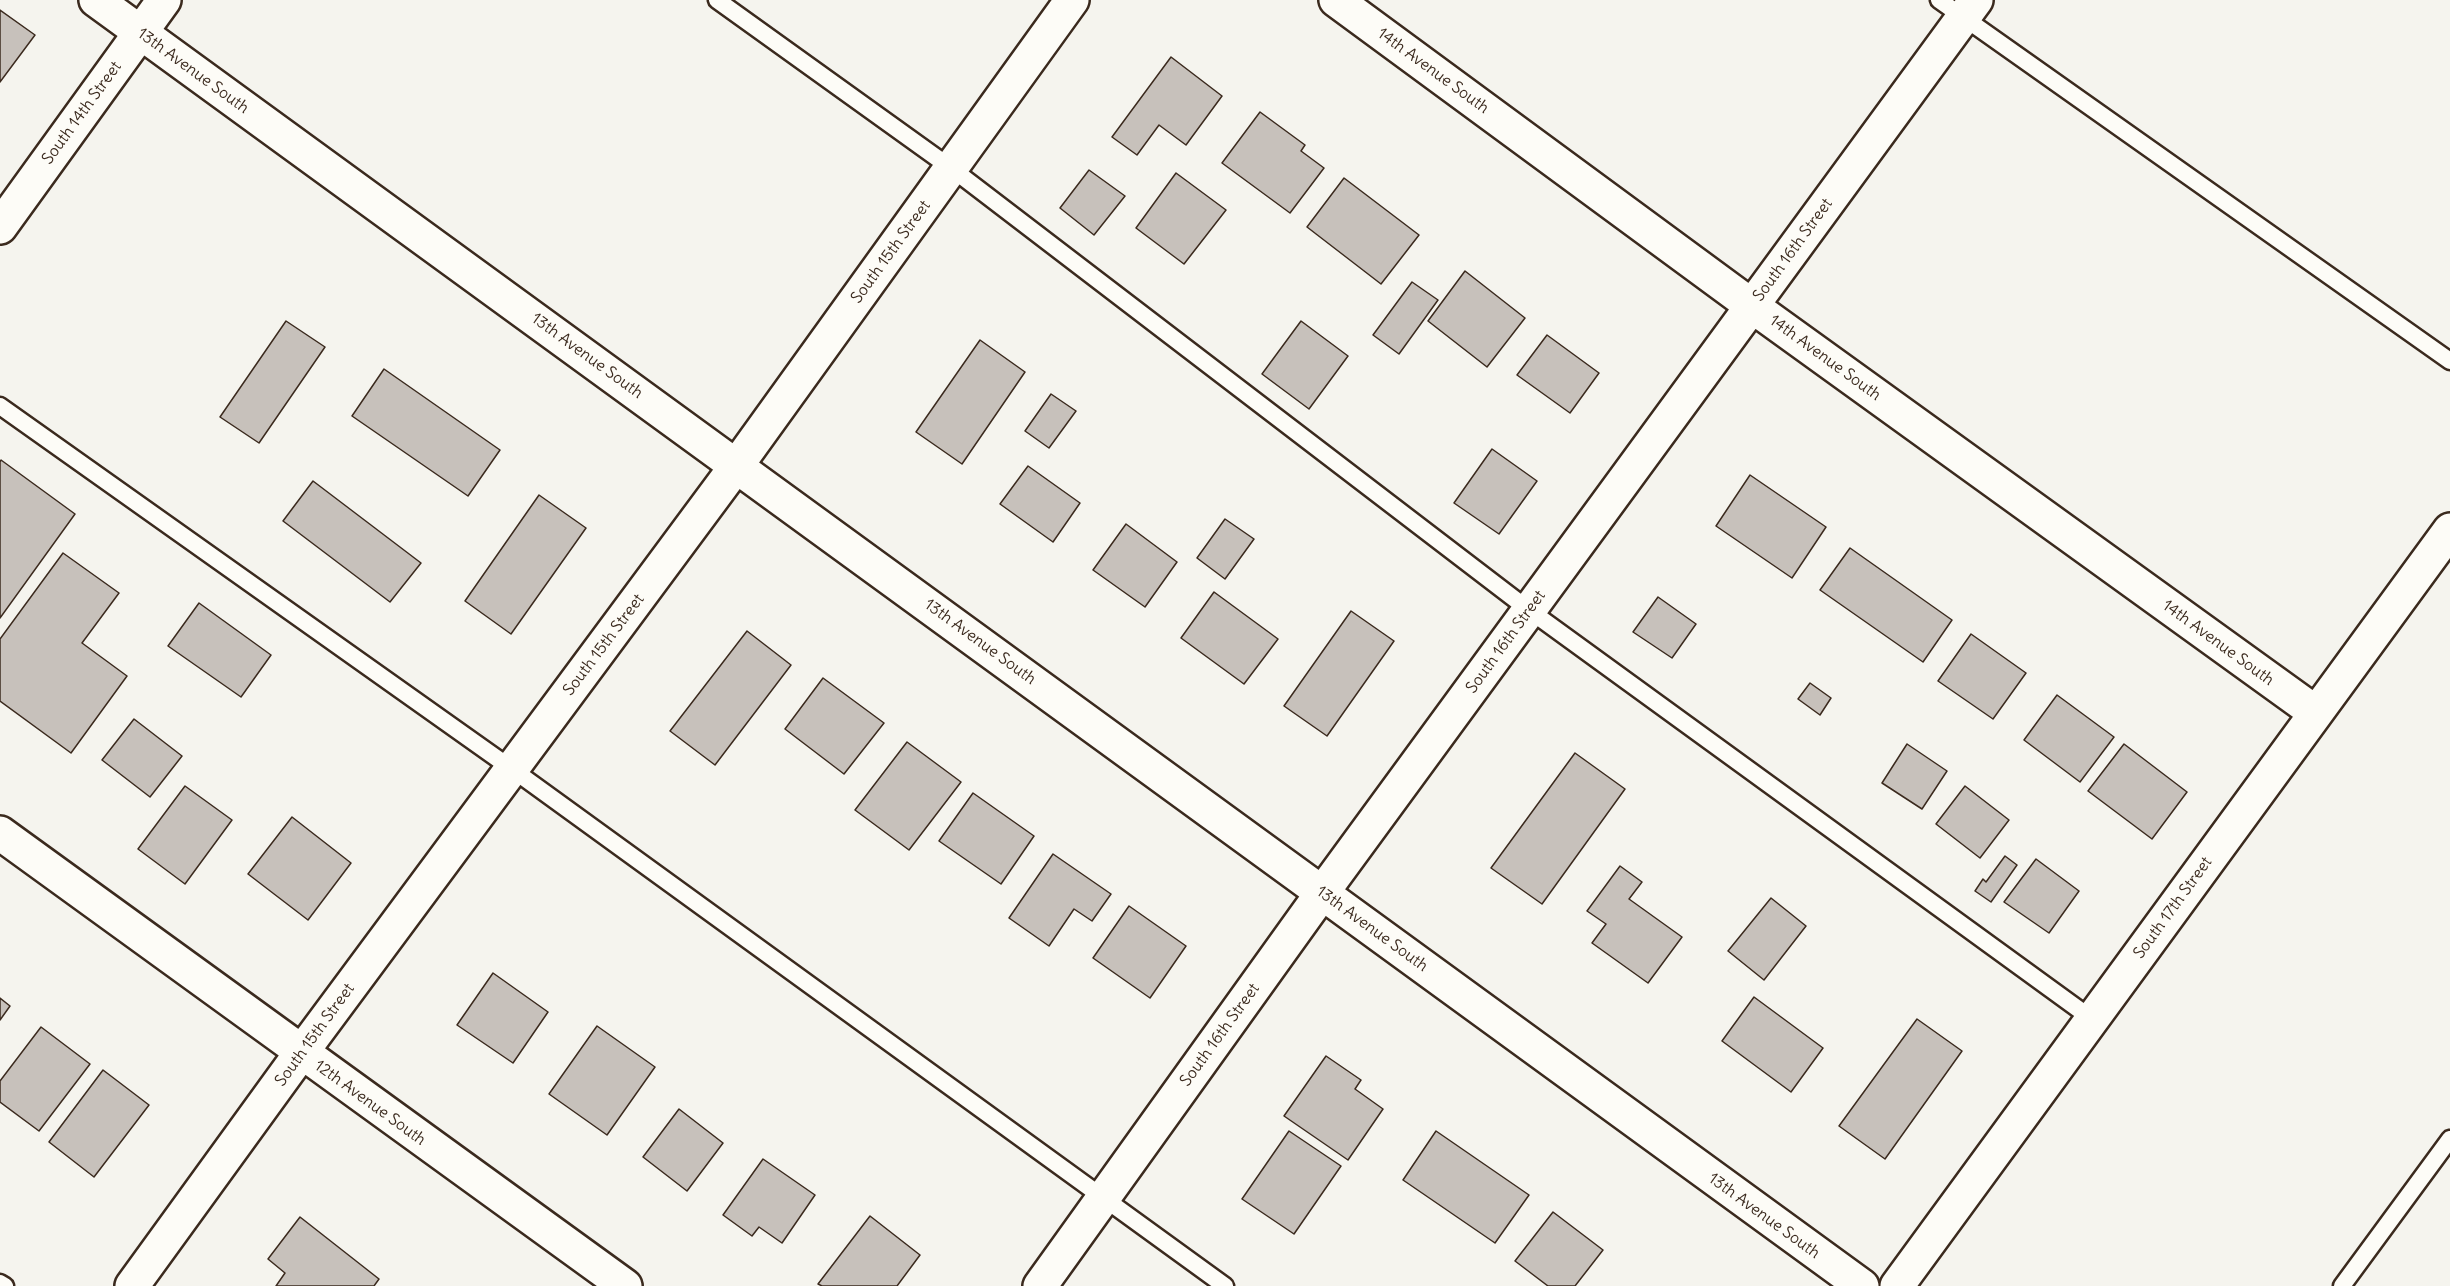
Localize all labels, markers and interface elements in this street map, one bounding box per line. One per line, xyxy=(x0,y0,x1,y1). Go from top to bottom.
street label: 13th Avenue South xyxy=(133,24,253,118)
street label: 14th Avenue South xyxy=(1373,24,1493,118)
street label: South 14th Street xyxy=(38,58,126,168)
street label: South 16th Street xyxy=(1749,195,1837,305)
street label: South 15th Street xyxy=(847,197,935,307)
street label: 13th Avenue South xyxy=(527,309,647,403)
street label: 14th Avenue South xyxy=(1765,311,1885,405)
street label: South 16th Street xyxy=(1462,587,1550,697)
street label: South 15th Street xyxy=(560,590,648,700)
street label: 13th Avenue South xyxy=(920,595,1040,689)
street label: 14th Avenue South xyxy=(2158,596,2278,690)
street label: South 17th Street xyxy=(2130,853,2216,963)
street label: 13th Avenue South xyxy=(1312,882,1432,976)
street label: South 15th Street xyxy=(271,980,359,1090)
street label: South 16th Street xyxy=(1176,980,1264,1090)
street label: 12th Avenue South xyxy=(311,1056,429,1150)
street label: 13th Avenue South xyxy=(1704,1169,1824,1263)

